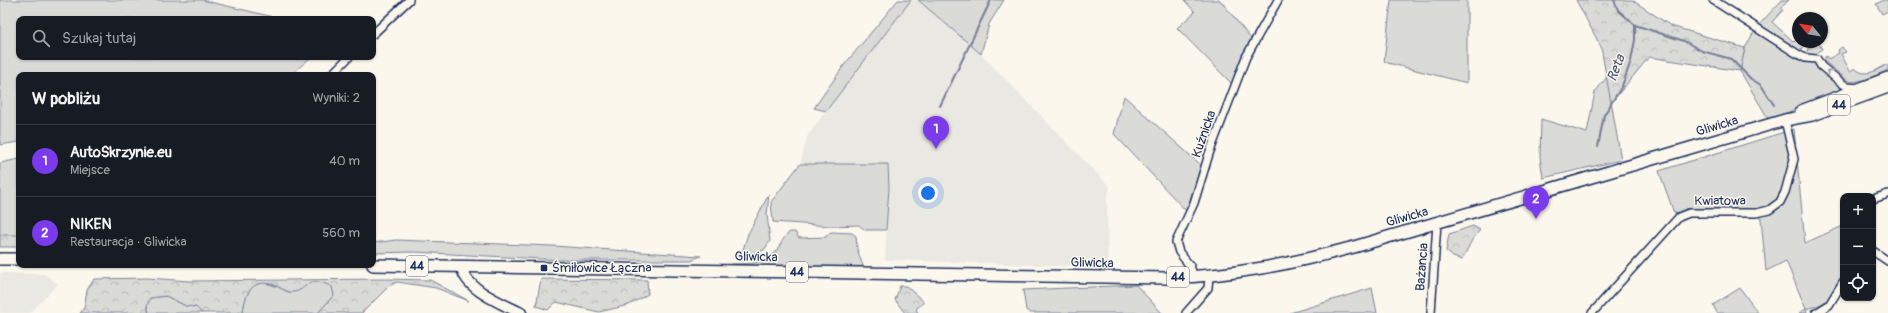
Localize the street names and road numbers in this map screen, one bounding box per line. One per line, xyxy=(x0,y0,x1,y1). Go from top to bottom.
road number: 44 xyxy=(1828,95,1850,115)
street label: Kuźnicka xyxy=(1188,108,1220,160)
street label: Gliwicka xyxy=(1694,112,1740,140)
street label: Kwiatowa xyxy=(1694,193,1746,209)
street label: Gliwicka xyxy=(1384,203,1430,231)
street label: Bażancia xyxy=(1412,242,1432,292)
street label: Gliwicka xyxy=(734,249,778,265)
street label: Gliwicka xyxy=(1070,255,1114,271)
road number: 44 xyxy=(406,256,428,276)
road number: 44 xyxy=(786,262,808,282)
road number: 44 xyxy=(1167,267,1189,287)

